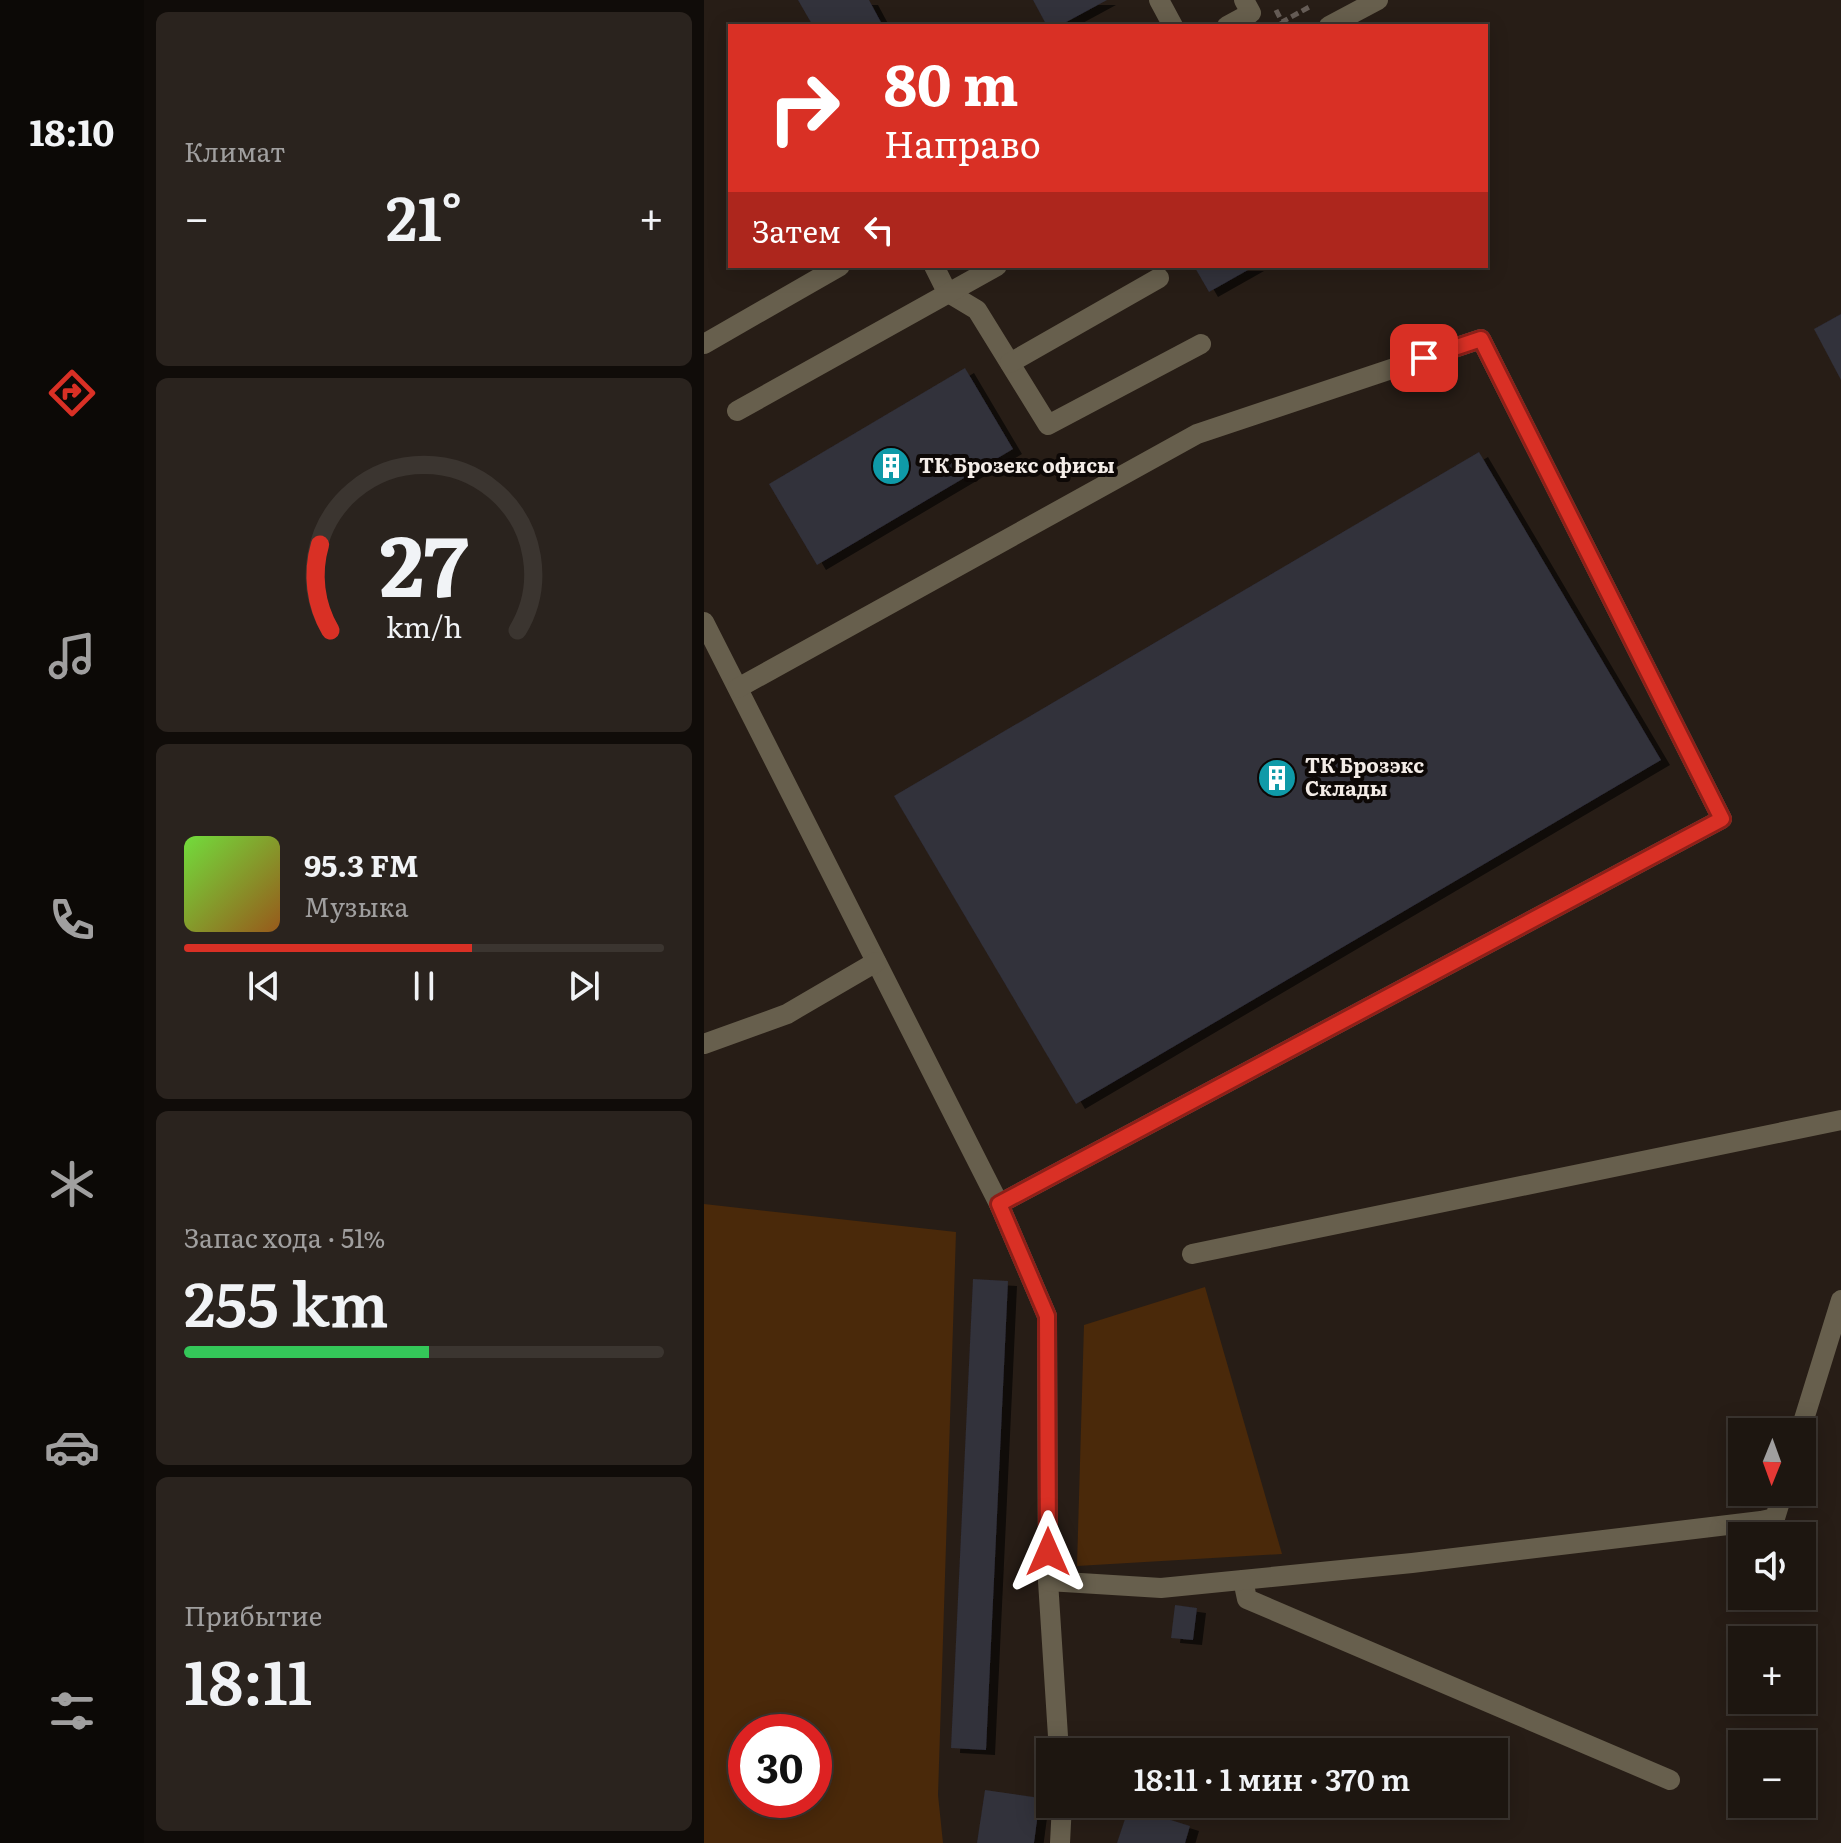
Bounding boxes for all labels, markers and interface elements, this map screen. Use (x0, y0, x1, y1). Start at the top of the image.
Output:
text: 80 m (884, 40, 1019, 123)
icon: right (752, 56, 856, 160)
text: 18:10 (29, 104, 115, 157)
text: Направо (884, 116, 1041, 169)
text: Климат (184, 131, 285, 170)
text: 21° (386, 170, 462, 259)
text: − (184, 182, 210, 248)
text: + (638, 182, 664, 248)
text: Затем (752, 208, 841, 252)
icon: left (857, 208, 901, 252)
pin (1390, 324, 1458, 392)
icon: arrive (1402, 336, 1446, 380)
icon: directions (44, 365, 100, 421)
building icon: ТК Брозекс офисы (870, 445, 912, 487)
place label: ТК Брозекс офисы (919, 449, 1115, 479)
text: 27 (380, 499, 468, 623)
text: km/h (386, 604, 462, 647)
icon: music (44, 628, 100, 684)
place label: ТК Брозэкс Склады (1305, 749, 1424, 802)
building icon: ТК Брозэкс Склады (1256, 757, 1298, 799)
text: 95.3 FM (304, 842, 419, 886)
text: Музыка (304, 886, 408, 925)
icon: phone (44, 892, 100, 948)
icon: previous (242, 964, 286, 1008)
icon: pause (402, 964, 446, 1008)
icon: next (562, 964, 606, 1008)
icon: climate (44, 1156, 100, 1212)
text: Запас хода · 51% (184, 1217, 385, 1256)
text: 255 km (184, 1256, 389, 1345)
north arrow (1728, 1418, 1816, 1506)
map controls (1728, 1418, 1816, 1818)
icon: car (44, 1419, 100, 1475)
position arrow (1006, 1510, 1090, 1594)
button: sound (1728, 1522, 1816, 1610)
text: Прибытие (184, 1595, 322, 1634)
button: + (1728, 1626, 1816, 1714)
text: 18:11 (184, 1634, 312, 1723)
icon: filters (44, 1683, 100, 1739)
speed limit sign: 30 (728, 1714, 832, 1818)
button: − (1728, 1730, 1816, 1818)
text: 18:11 · 1 мин · 370 m (1134, 1756, 1410, 1800)

